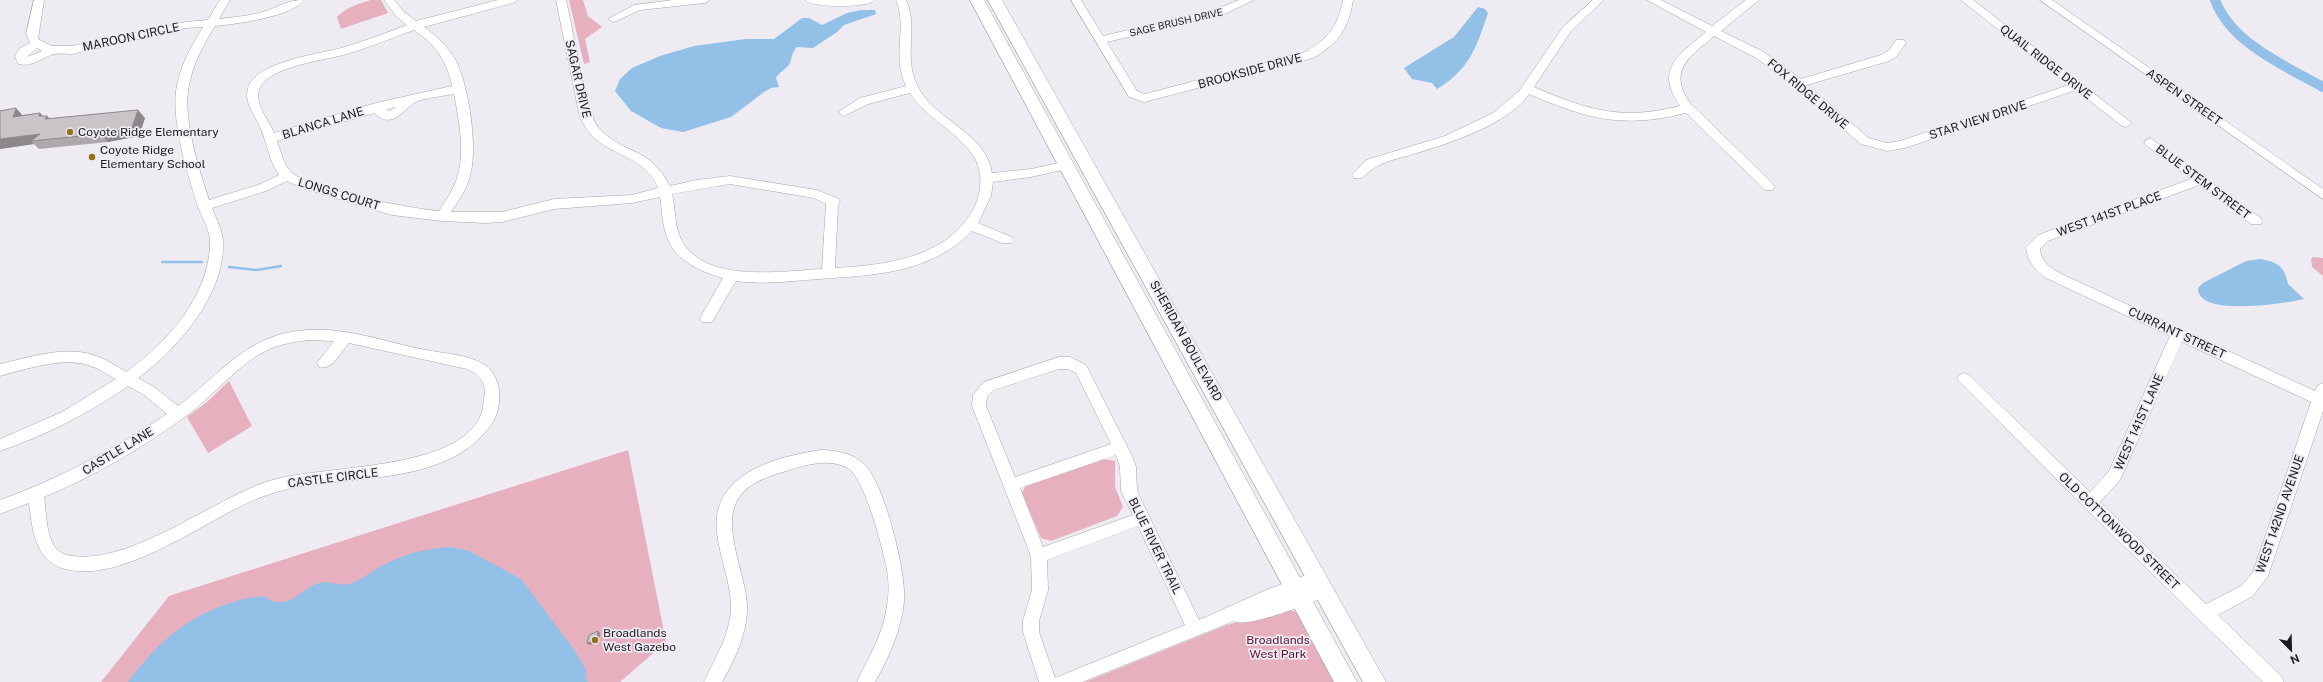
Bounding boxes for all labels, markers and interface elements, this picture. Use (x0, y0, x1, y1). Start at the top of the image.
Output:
street label: SAGE BRUSH DRIVE (1128, 5, 1224, 39)
street label: MAROON CIRCLE (81, 20, 181, 54)
street label: QUAIL RIDGE DRIVE (1997, 22, 2095, 102)
street label: SAGAR DRIVE (562, 39, 594, 119)
street label: BROOKSIDE DRIVE (1197, 50, 1303, 92)
street label: FOX RIDGE DRIVE (1765, 56, 1851, 132)
street label: ASPEN STREET (2144, 66, 2224, 128)
street label: STAR VIEW DRIVE (1927, 98, 2029, 142)
street label: BLANCA LANE (281, 104, 365, 142)
place label: Coyote Ridge Elementary (78, 125, 219, 139)
marker: Coyote Ridge Elementary (65, 127, 75, 137)
street label: BLUE STEM STREET (2153, 142, 2253, 222)
place label: Coyote Ridge Elementary School (100, 143, 206, 171)
marker: Coyote Ridge Elementary School (87, 152, 97, 162)
street label: LONGS COURT (296, 175, 382, 213)
street label: WEST 141ST PLACE (2055, 189, 2163, 239)
street label: SHERIDAN BOULEVARD (1147, 278, 1225, 404)
street label: CURRANT STREET (2126, 304, 2228, 362)
street label: WEST 141ST LANE (2111, 372, 2167, 472)
street label: CASTLE LANE (80, 424, 156, 478)
street label: WEST 142ND AVENUE (2253, 453, 2307, 575)
street label: CASTLE CIRCLE (287, 466, 379, 490)
street label: OLD COTTONWOOD STREET (2056, 470, 2182, 592)
street label: BLUE RIVER TRAIL (1126, 495, 1185, 597)
place label: Broadlands West Gazebo (603, 626, 676, 654)
north arrow (2271, 630, 2311, 670)
park label: Broadlands West Park (1246, 633, 1310, 661)
marker: Broadlands West Gazebo (590, 635, 600, 645)
text: N (2289, 652, 2301, 666)

